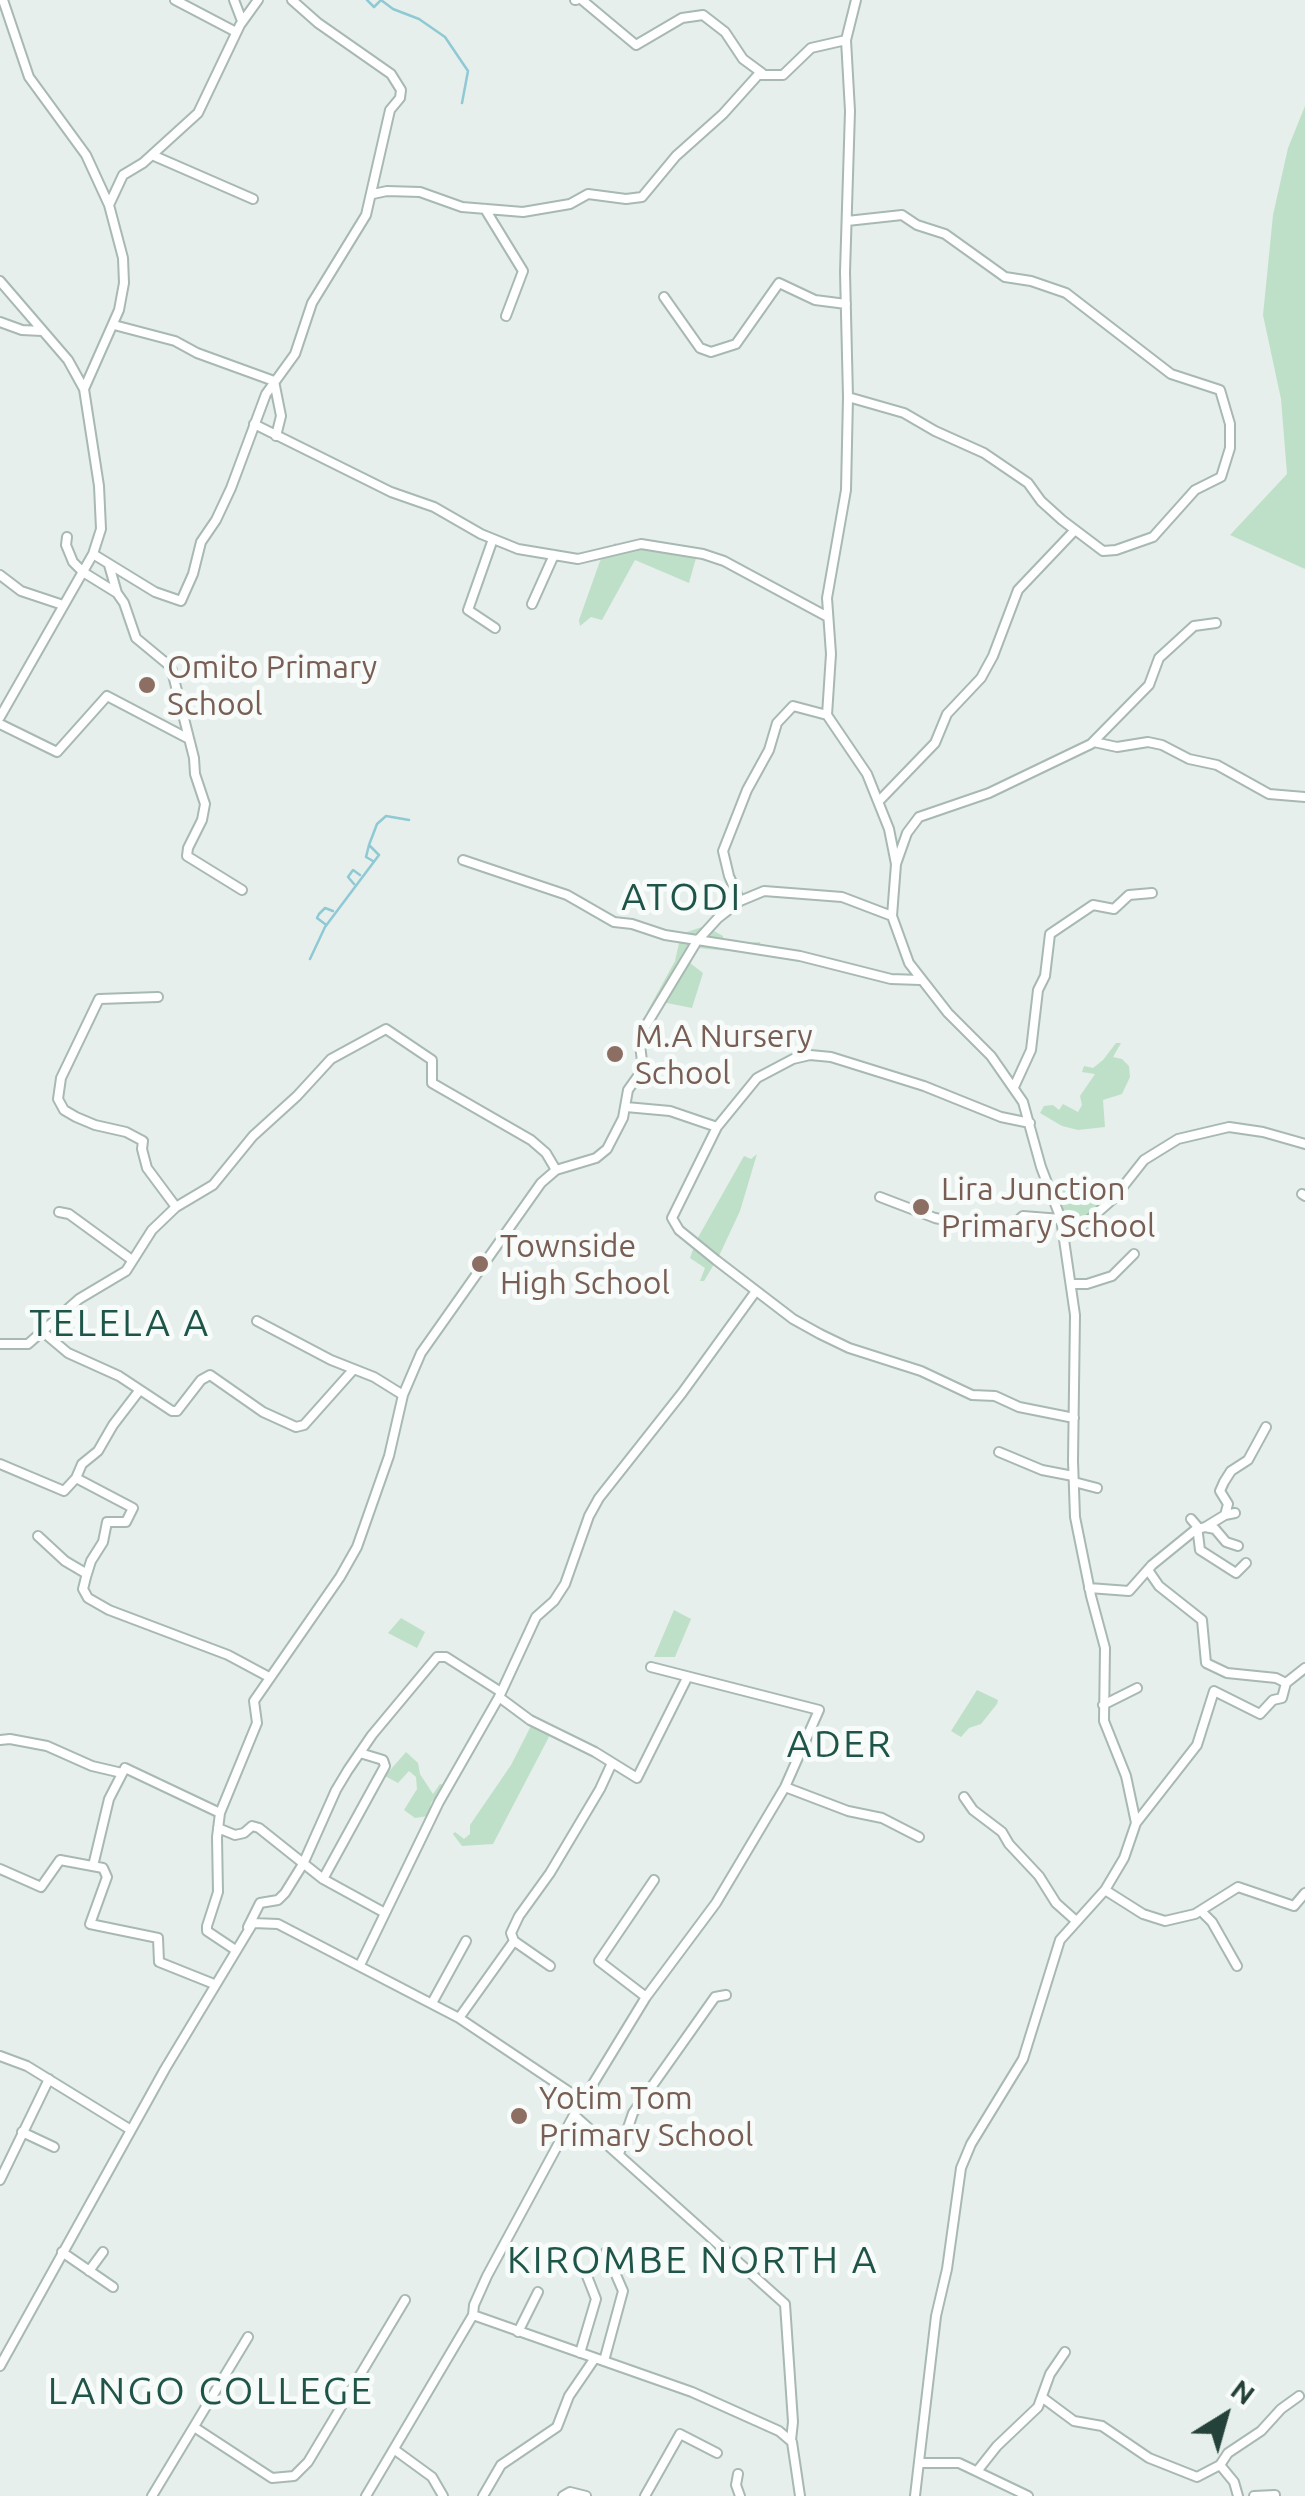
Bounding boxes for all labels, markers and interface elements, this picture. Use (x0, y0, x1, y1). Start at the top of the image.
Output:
place label: Omito Primary School (167, 648, 377, 723)
marker: Omito Primary School (136, 674, 158, 696)
district label: ATODI (621, 874, 743, 920)
place label: M.A Nursery School (635, 1017, 813, 1092)
marker: M.A Nursery School (604, 1043, 626, 1065)
place label: Lira Junction Primary School (941, 1170, 1155, 1245)
marker: Lira Junction Primary School (910, 1196, 932, 1218)
place label: Townside High School (500, 1227, 670, 1302)
marker: Townside High School (469, 1253, 491, 1275)
district label: TELELA A (29, 1300, 211, 1346)
district label: ADER (787, 1721, 893, 1767)
place label: Yotim Tom Primary School (539, 2079, 753, 2154)
marker: Yotim Tom Primary School (508, 2105, 530, 2127)
district label: KIROMBE NORTH A (507, 2237, 879, 2283)
north arrow (1175, 2366, 1275, 2466)
district label: LANGO COLLEGE (48, 2368, 374, 2414)
text: N (1226, 2373, 1261, 2410)

